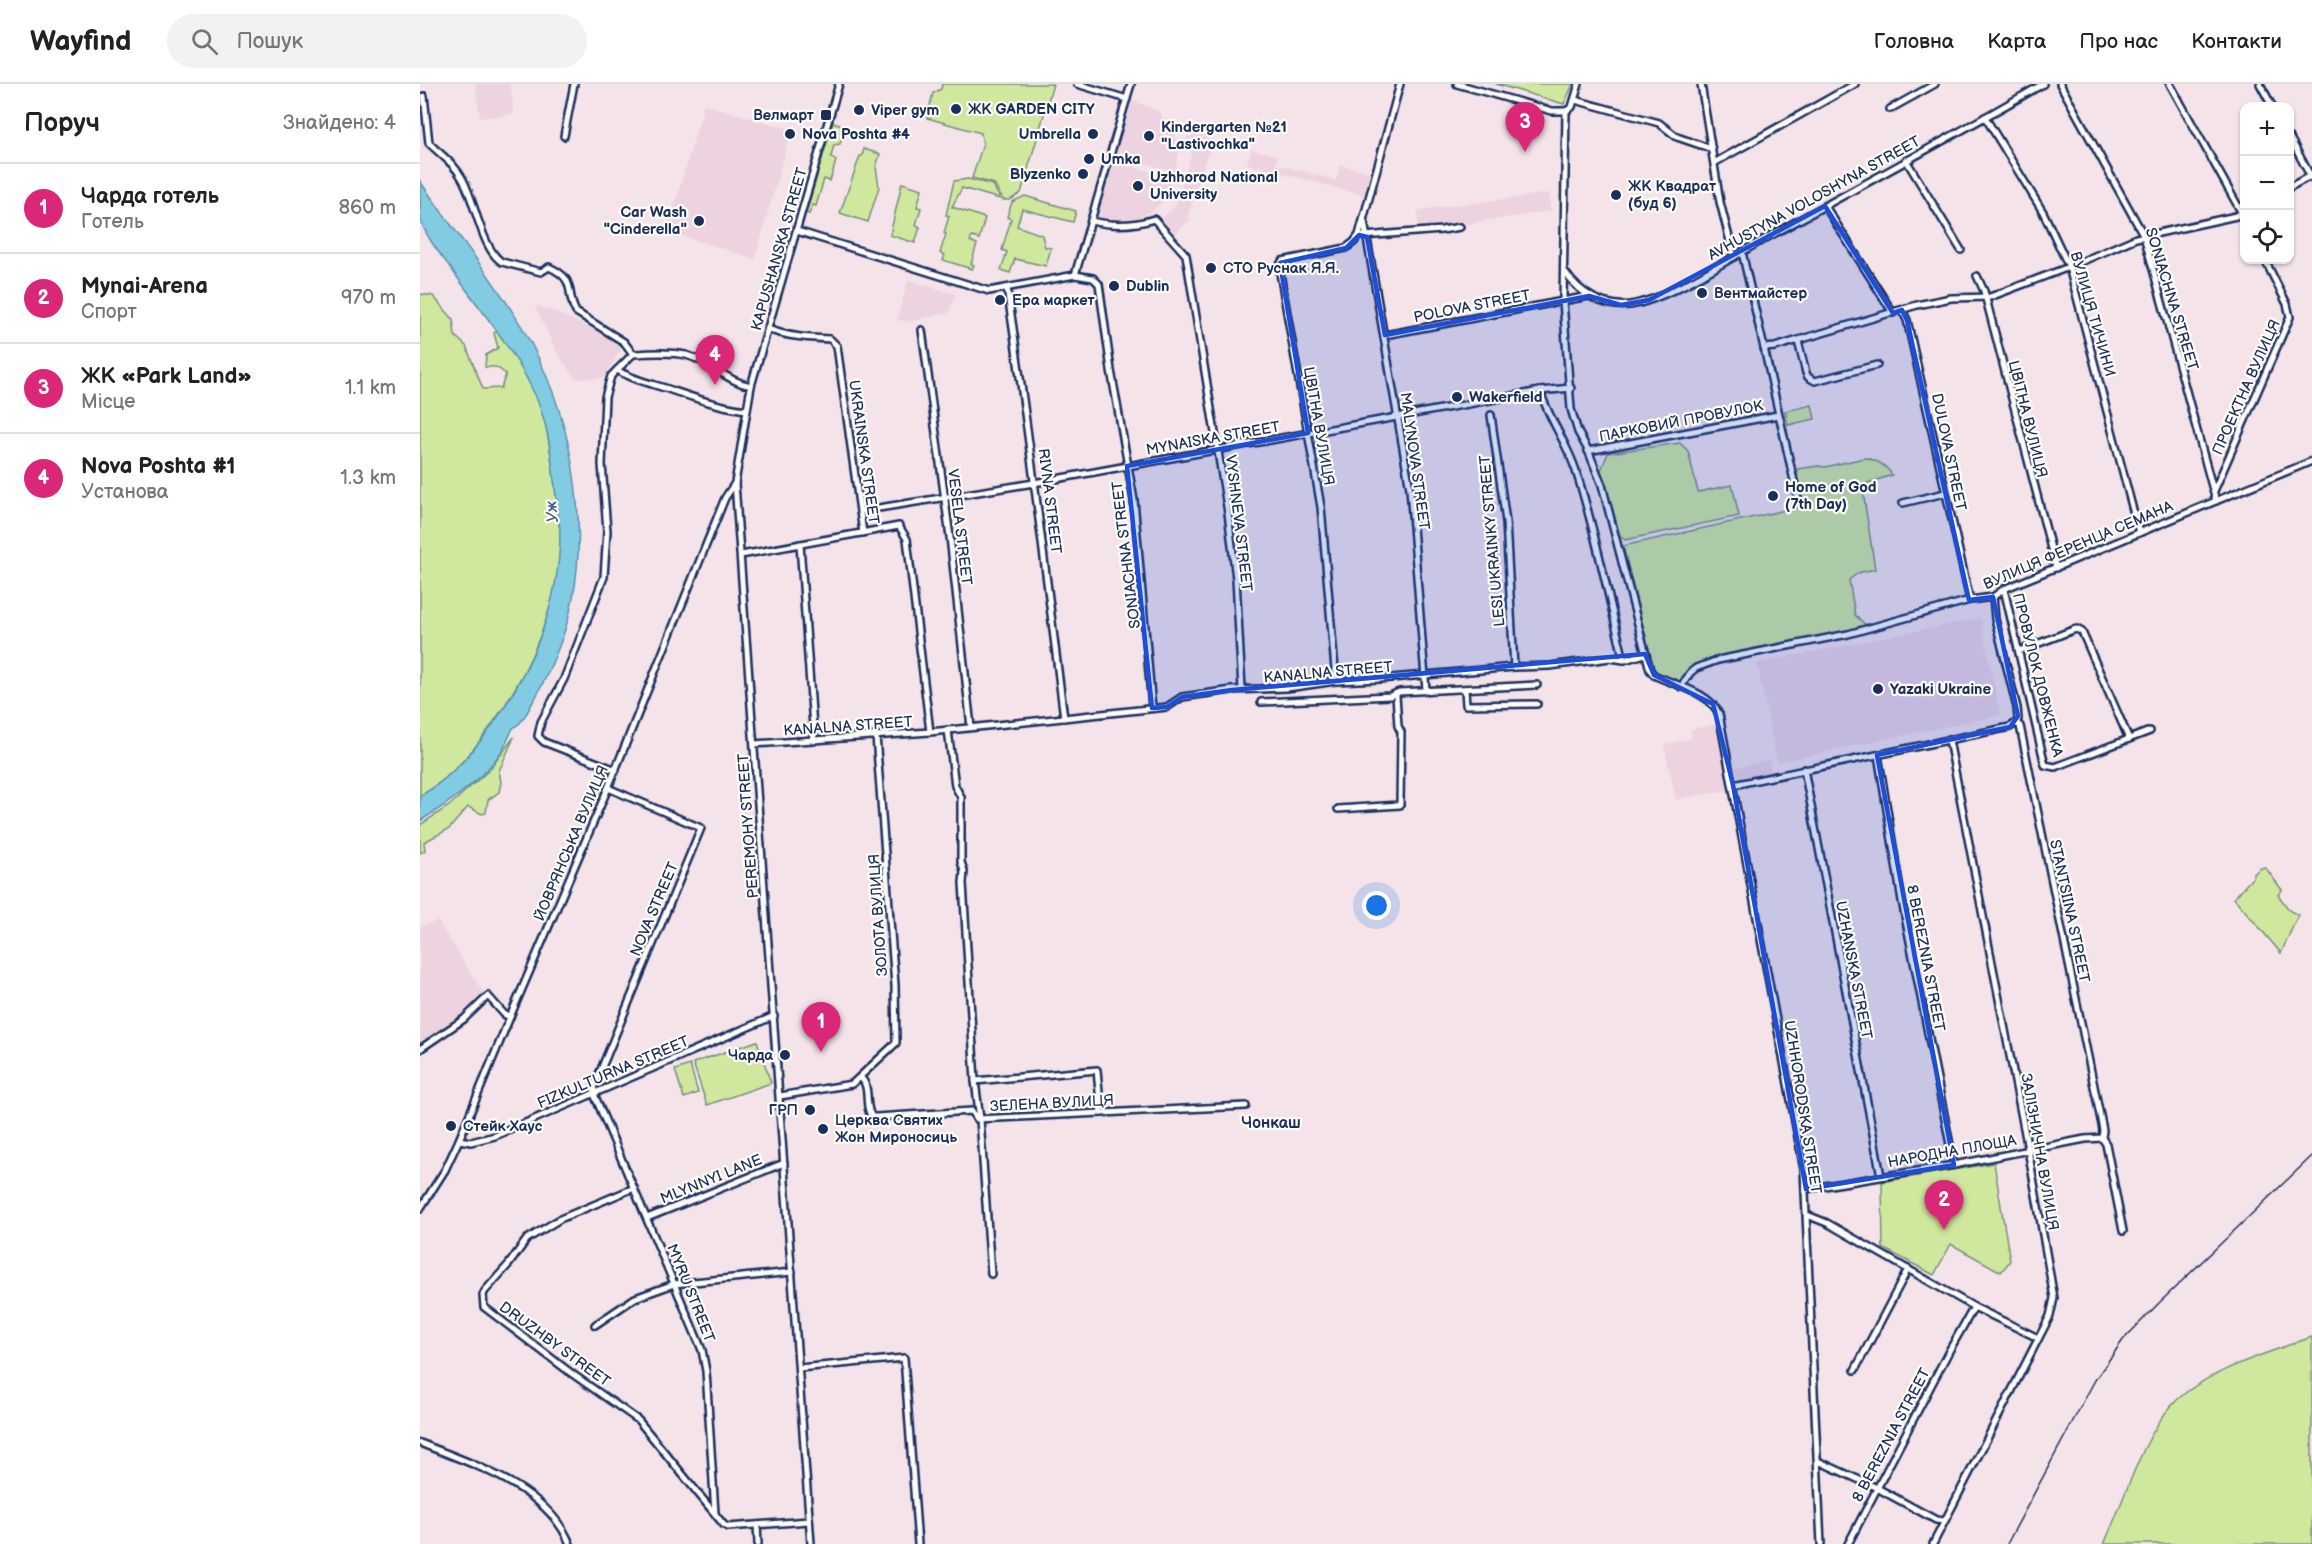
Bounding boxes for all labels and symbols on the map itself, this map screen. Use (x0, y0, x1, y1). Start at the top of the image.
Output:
place label: ЖК GARDEN CITY (968, 100, 1095, 119)
place label: Viper gym (871, 101, 939, 120)
marker: ЖК GARDEN CITY (949, 102, 963, 116)
marker: Viper gym (852, 103, 866, 117)
pin: 3 (1506, 103, 1544, 152)
place label: Велмарт (753, 106, 815, 125)
marker: Велмарт (819, 108, 833, 122)
place label: Kindergarten №21 "Lastivochka" (1161, 118, 1287, 154)
place label: Nova Poshta #4 (802, 125, 910, 144)
place label: Umbrella (1019, 125, 1081, 144)
marker: Nova Poshta #4 (783, 127, 797, 141)
marker: Umbrella (1086, 127, 1100, 141)
marker: Kindergarten №21 "Lastivochka" (1142, 129, 1156, 143)
street label: AVHUSTYNA VOLOSHYNA STREET (1705, 132, 1924, 265)
place label: Umka (1101, 150, 1141, 169)
marker: Umka (1082, 152, 1096, 166)
street label: KAPUSHANSKA STREET (747, 165, 812, 333)
place label: Blyzenko (1010, 165, 1071, 184)
marker: Blyzenko (1076, 167, 1090, 181)
place label: Uzhhorod National University (1150, 168, 1278, 204)
place label: ЖК Квадрат (буд 6) (1628, 177, 1717, 213)
marker: Uzhhorod National University (1131, 179, 1145, 193)
marker: ЖК Квадрат (буд 6) (1609, 188, 1623, 202)
place label: Car Wash "Cinderella" (603, 203, 687, 239)
marker: Car Wash "Cinderella" (692, 214, 706, 228)
street label: SONIACHNA STREET (2141, 225, 2202, 373)
street label: ВУЛИЦЯ ТИЧИНИ (2066, 249, 2119, 379)
place label: СТО Руснак Я.Я. (1223, 259, 1339, 278)
marker: СТО Руснак Я.Я. (1204, 261, 1218, 275)
place label: Dublin (1126, 277, 1170, 296)
marker: Dublin (1107, 279, 1121, 293)
place label: Вентмайстер (1714, 284, 1807, 303)
street label: POLOVA STREET (1412, 286, 1532, 327)
marker: Вентмайстер (1695, 286, 1709, 300)
place label: Ера маркет (1012, 291, 1095, 310)
marker: Ера маркет (993, 293, 1007, 307)
street label: ПРОЕКТНА ВУЛИЦЯ (2208, 317, 2285, 458)
pin: 4 (696, 336, 734, 385)
street label: ЦВІТНА ВУЛИЦЯ (2004, 358, 2051, 480)
street label: ЦВІТНА ВУЛИЦЯ (1299, 365, 1338, 487)
street label: UKRAINSKA STREET (844, 379, 883, 525)
place label: Wakerfield (1469, 388, 1543, 407)
marker: Wakerfield (1450, 390, 1464, 404)
street label: MALYNOVA STREET (1395, 391, 1434, 531)
street label: DULOVA STREET (1927, 392, 1970, 513)
street label: ПАРКОВИЙ ПРОВУЛОК (1598, 396, 1765, 447)
street label: MYNAISKA STREET (1145, 417, 1282, 460)
street label: RIVNA STREET (1034, 447, 1065, 555)
street label: VYSHNEVA STREET (1221, 454, 1256, 592)
street label: LESI UKRAINKY STREET (1476, 454, 1509, 628)
street label: VESELA STREET (943, 468, 976, 586)
place label: Home of God (7th Day) (1785, 478, 1877, 514)
street label: SONIACHNA STREET (1108, 480, 1145, 630)
marker: Home of God (7th Day) (1766, 489, 1780, 503)
street label: ВУЛИЦЯ ФЕРЕНЦА СЕМАНА (1981, 496, 2177, 594)
water label: Уж (542, 499, 563, 523)
street label: ПРОВУЛОК ДОВЖЕНКА (2008, 591, 2067, 760)
street label: KANALNA STREET (1263, 657, 1393, 688)
place label: Yazaki Ukraine (1890, 680, 1991, 699)
marker: Yazaki Ukraine (1871, 682, 1885, 696)
street label: KANALNA STREET (783, 713, 913, 740)
street label: PEREMOHY STREET (734, 753, 763, 899)
street label: ЙОВРЯНСЬКА ВУЛИЦЯ (530, 762, 613, 924)
street label: STANTSIINA STREET (2045, 838, 2094, 984)
street label: ЗОЛОТА ВУЛИЦЯ (865, 853, 892, 977)
street label: NOVA STREET (626, 859, 683, 959)
street label: 8 BEREZNIA STREET (1902, 883, 1949, 1033)
your location (1362, 891, 1391, 920)
street label: UZHANSKA STREET (1831, 899, 1876, 1041)
pin: 1 (802, 1002, 840, 1052)
street label: UZHHORODSKA STREET (1779, 1019, 1826, 1195)
street label: FIZKULTURNA STREET (534, 1032, 692, 1113)
place label: Чарда (728, 1046, 773, 1065)
marker: Чарда (778, 1048, 792, 1062)
street label: ЗАЛІЗНИЧНА ВУЛИЦЯ (2016, 1072, 2063, 1232)
street label: ЗЕЛЕНА ВУЛИЦЯ (990, 1091, 1114, 1116)
place label: ГРП (769, 1101, 798, 1120)
marker: ГРП (803, 1103, 817, 1117)
place label: Церква Святих Жон Мироносиць (835, 1111, 957, 1147)
district label: Чонкаш (1241, 1114, 1301, 1133)
place label: Стейк Хаус (463, 1117, 543, 1136)
marker: Стейк Хаус (444, 1119, 458, 1133)
marker: Церква Святих Жон Мироносиць (816, 1122, 830, 1136)
street label: НАРОДНА ПЛОЩА (1886, 1131, 2019, 1172)
street label: MLYNNYI LANE (658, 1150, 765, 1208)
pin: 2 (1924, 1180, 1964, 1230)
street label: MYRU STREET (662, 1241, 719, 1345)
street label: DRUZHBY STREET (495, 1298, 614, 1391)
street label: 8 BEREZNIA STREET (1848, 1365, 1935, 1505)

